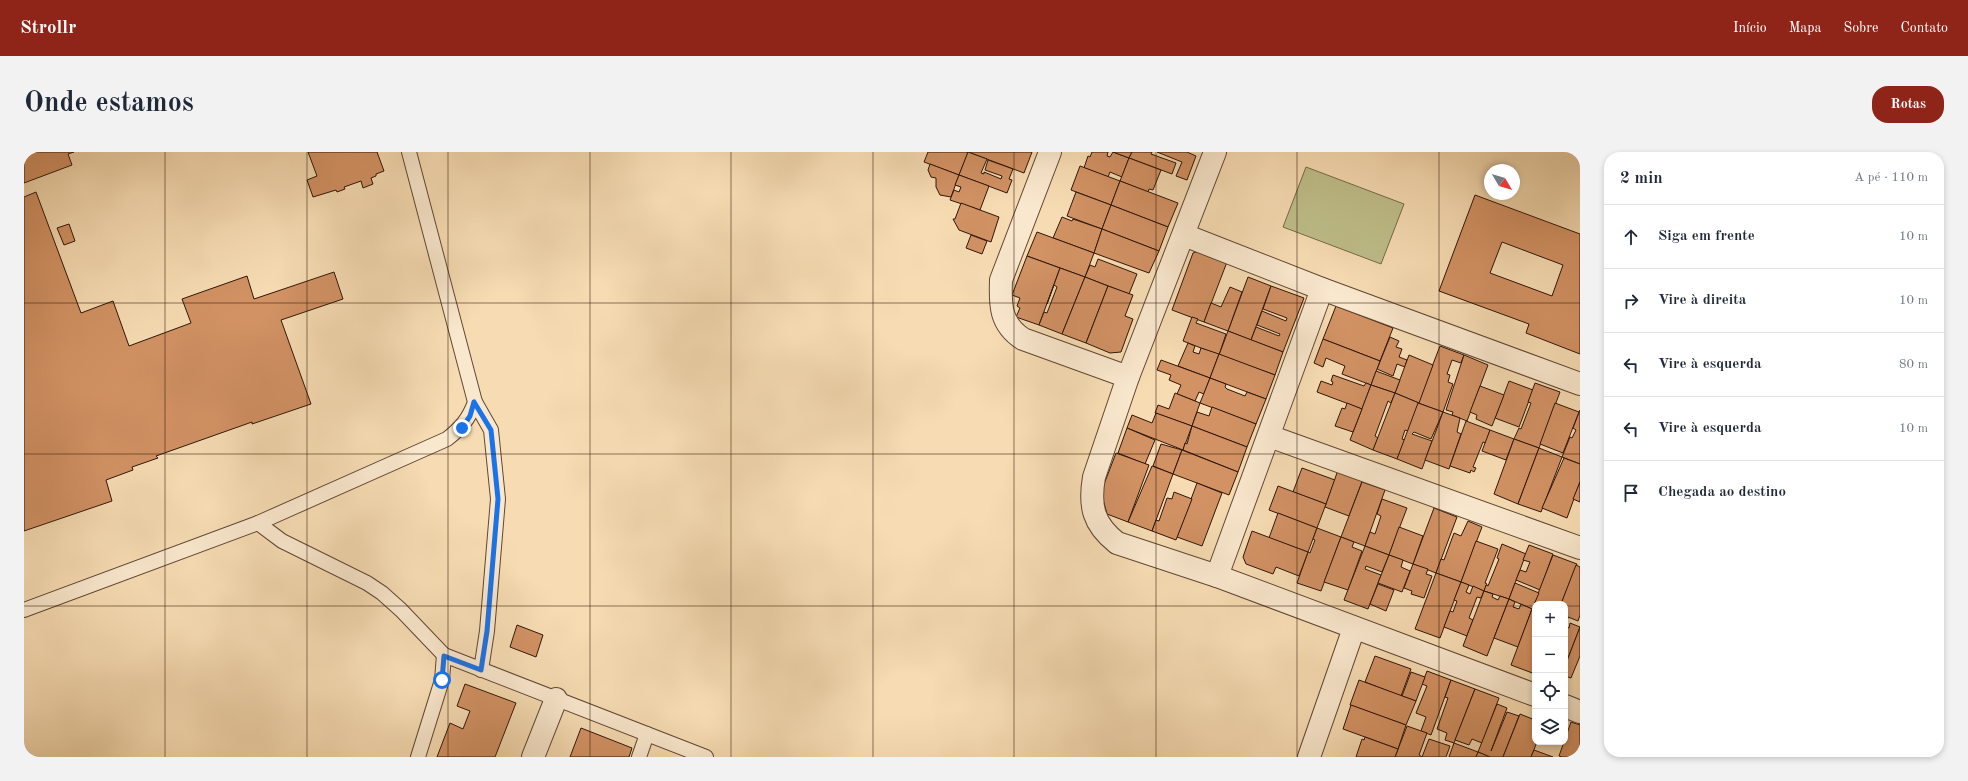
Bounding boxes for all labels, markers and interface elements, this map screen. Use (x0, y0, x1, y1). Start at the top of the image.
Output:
text: Strollr (20, 19, 76, 38)
text: Início (1733, 21, 1767, 35)
text: Mapa (1789, 21, 1821, 35)
text: Sobre (1843, 21, 1878, 35)
text: Contato (1900, 21, 1948, 35)
button: Rotas (1872, 86, 1944, 123)
text: Onde estamos (24, 90, 194, 118)
north arrow (1484, 164, 1520, 200)
text: 2 min (1620, 170, 1663, 187)
text: A pé · 110 m (1854, 171, 1928, 184)
icon: ahead (1620, 226, 1642, 248)
text: Siga em frente (1658, 229, 1755, 244)
text: 10 m (1899, 230, 1928, 243)
icon: right (1620, 290, 1642, 312)
text: Vire à direita (1658, 293, 1746, 308)
text: 10 m (1899, 294, 1928, 307)
icon: left (1620, 354, 1642, 376)
text: Vire à esquerda (1658, 357, 1762, 372)
text: 80 m (1899, 358, 1928, 371)
icon: left (1620, 418, 1642, 440)
route end (453, 419, 471, 437)
text: Vire à esquerda (1658, 421, 1762, 436)
text: 10 m (1899, 422, 1928, 435)
icon: arrive (1620, 482, 1642, 504)
text: Chegada ao destino (1658, 485, 1786, 500)
map controls (1532, 601, 1568, 745)
button: + (1532, 601, 1568, 637)
button: − (1532, 637, 1568, 673)
route start (433, 671, 451, 689)
button: locate (1532, 673, 1568, 709)
button: layers (1532, 709, 1568, 745)

